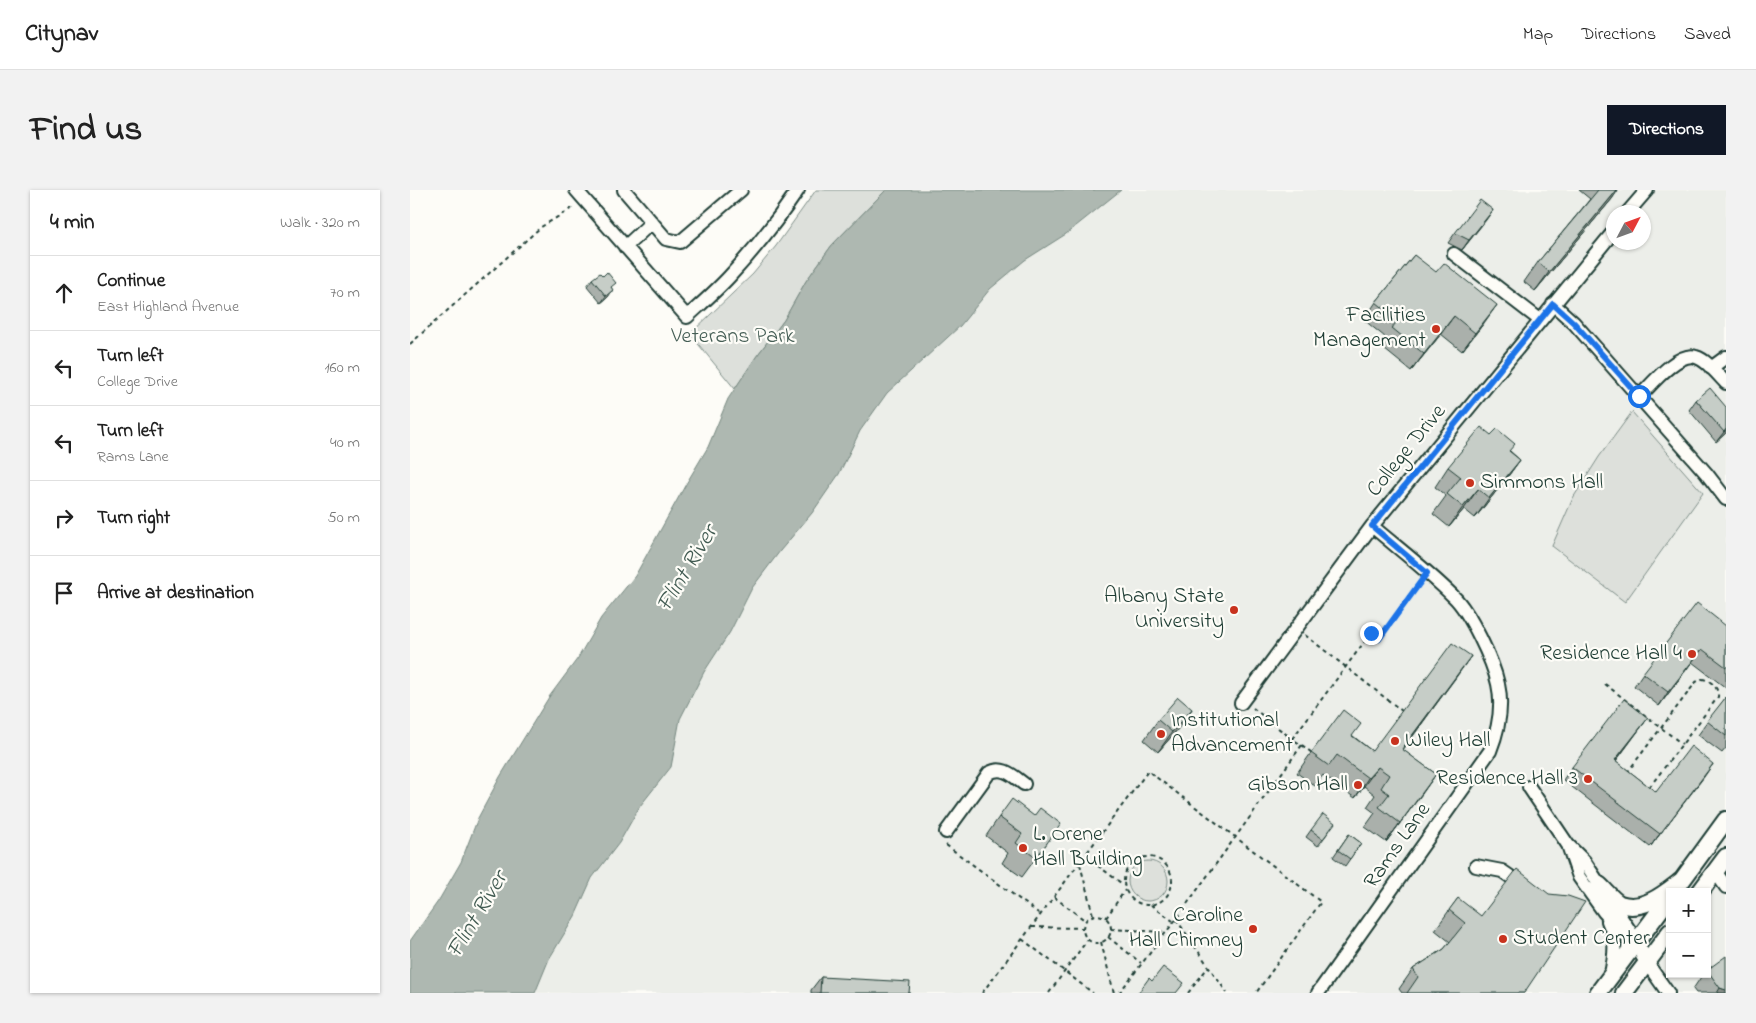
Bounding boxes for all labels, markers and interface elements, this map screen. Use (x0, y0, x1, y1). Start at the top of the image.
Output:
text: Citynav (25, 17, 98, 52)
text: Map (1523, 22, 1553, 48)
text: Directions (1581, 22, 1656, 48)
text: Saved (1684, 22, 1731, 48)
text: Find us (30, 105, 142, 156)
button: Directions (1607, 105, 1726, 155)
north arrow (1606, 205, 1651, 250)
text: 4 min (50, 208, 94, 238)
text: Walk · 320 m (280, 211, 360, 235)
text: Continue (97, 268, 165, 295)
icon: ahead (50, 279, 78, 307)
text: 70 m (330, 281, 360, 305)
text: East Highland Avenue (97, 295, 239, 319)
place label: Facilities Management (1313, 300, 1427, 358)
park label: Veterans Park (670, 321, 795, 353)
marker: Facilities Management (1430, 323, 1442, 335)
text: Turn left (97, 343, 164, 370)
icon: left (50, 354, 78, 382)
text: 160 m (325, 356, 360, 380)
text: College Drive (97, 370, 178, 394)
route start (1628, 385, 1651, 408)
street label: College Drive (1360, 398, 1455, 505)
text: Turn left (97, 418, 164, 445)
icon: left (50, 429, 78, 457)
text: 40 m (330, 431, 360, 455)
text: Rams Lane (97, 445, 169, 469)
place label: Simmons Hall (1480, 467, 1603, 499)
marker: Simmons Hall (1464, 477, 1476, 489)
icon: right (50, 504, 78, 532)
text: Turn right (97, 505, 170, 532)
text: 50 m (328, 506, 360, 530)
water label: Flint River (648, 517, 729, 619)
icon: arrive (50, 579, 78, 607)
text: Arrive at destination (97, 580, 254, 607)
place label: Albany State University (1104, 581, 1224, 639)
marker: Albany State University (1228, 604, 1240, 616)
route end (1360, 622, 1383, 645)
place label: Residence Hall 4 (1540, 638, 1682, 670)
marker: Residence Hall 4 (1686, 648, 1698, 660)
place label: Institutional Advancement (1171, 705, 1294, 762)
place label: Wiley Hall (1405, 725, 1490, 758)
marker: Institutional Advancement (1155, 728, 1167, 740)
marker: Wiley Hall (1389, 735, 1401, 747)
place label: Residence Hall 3 (1436, 763, 1578, 795)
place label: Gibson Hall (1248, 769, 1348, 801)
marker: Residence Hall 3 (1582, 773, 1594, 785)
marker: Gibson Hall (1352, 779, 1364, 791)
street label: Rams Lane (1357, 796, 1439, 896)
place label: L. Orene Hall Building (1033, 819, 1143, 877)
marker: L. Orene Hall Building (1017, 842, 1029, 854)
water label: Flint River (438, 863, 519, 965)
map controls (1666, 888, 1711, 978)
button: + (1666, 888, 1711, 933)
place label: Caroline Hall Chimney (1129, 900, 1243, 958)
marker: Caroline Hall Chimney (1247, 923, 1259, 935)
place label: Student Center (1513, 923, 1650, 955)
marker: Student Center (1497, 933, 1509, 945)
button: − (1666, 933, 1711, 978)

